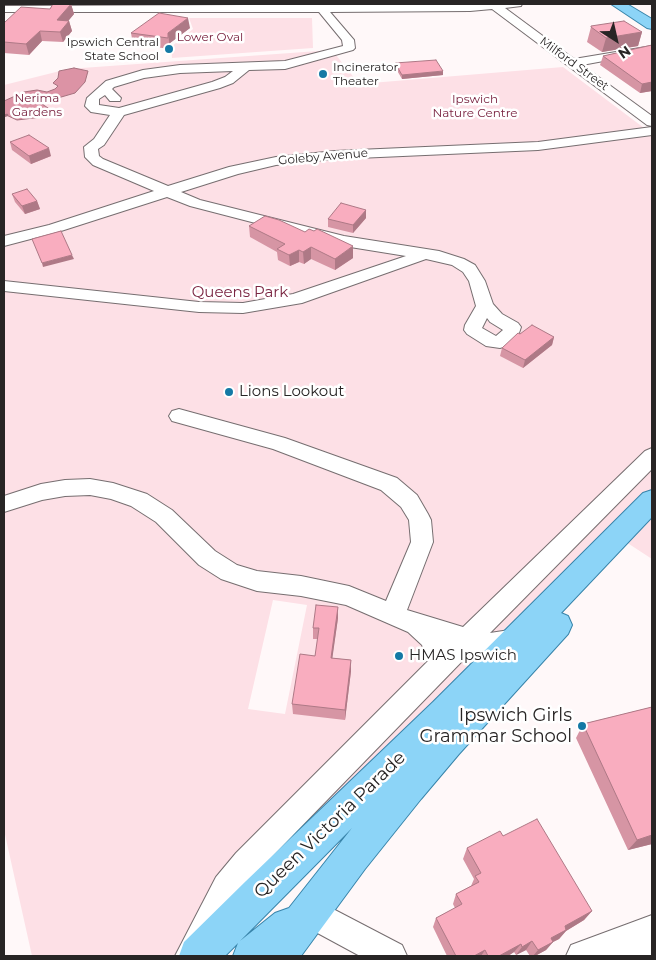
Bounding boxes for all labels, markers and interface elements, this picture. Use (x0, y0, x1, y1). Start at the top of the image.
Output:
north arrow (591, 15, 641, 65)
park label: Lower Oval (177, 30, 243, 44)
street label: Milford Street (537, 34, 611, 94)
place label: Ipswich Central State School (67, 35, 159, 63)
text: N (615, 42, 634, 63)
marker: Ipswich Central State School (163, 43, 175, 55)
place label: Incinerator Theater (333, 60, 398, 88)
marker: Incinerator Theater (317, 68, 329, 80)
park label: Nerima Gardens (12, 91, 62, 119)
park label: Ipswich Nature Centre (432, 92, 518, 120)
street label: Goleby Avenue (277, 146, 369, 168)
park label: Queens Park (192, 284, 288, 302)
place label: Lions Lookout (239, 383, 344, 401)
marker: Lions Lookout (223, 386, 235, 398)
place label: HMAS Ipswich (409, 647, 517, 665)
marker: HMAS Ipswich (393, 650, 405, 662)
place label: Ipswich Girls Grammar School (420, 705, 572, 748)
marker: Ipswich Girls Grammar School (576, 720, 588, 732)
street label: Queen Victoria Parade (250, 747, 410, 903)

